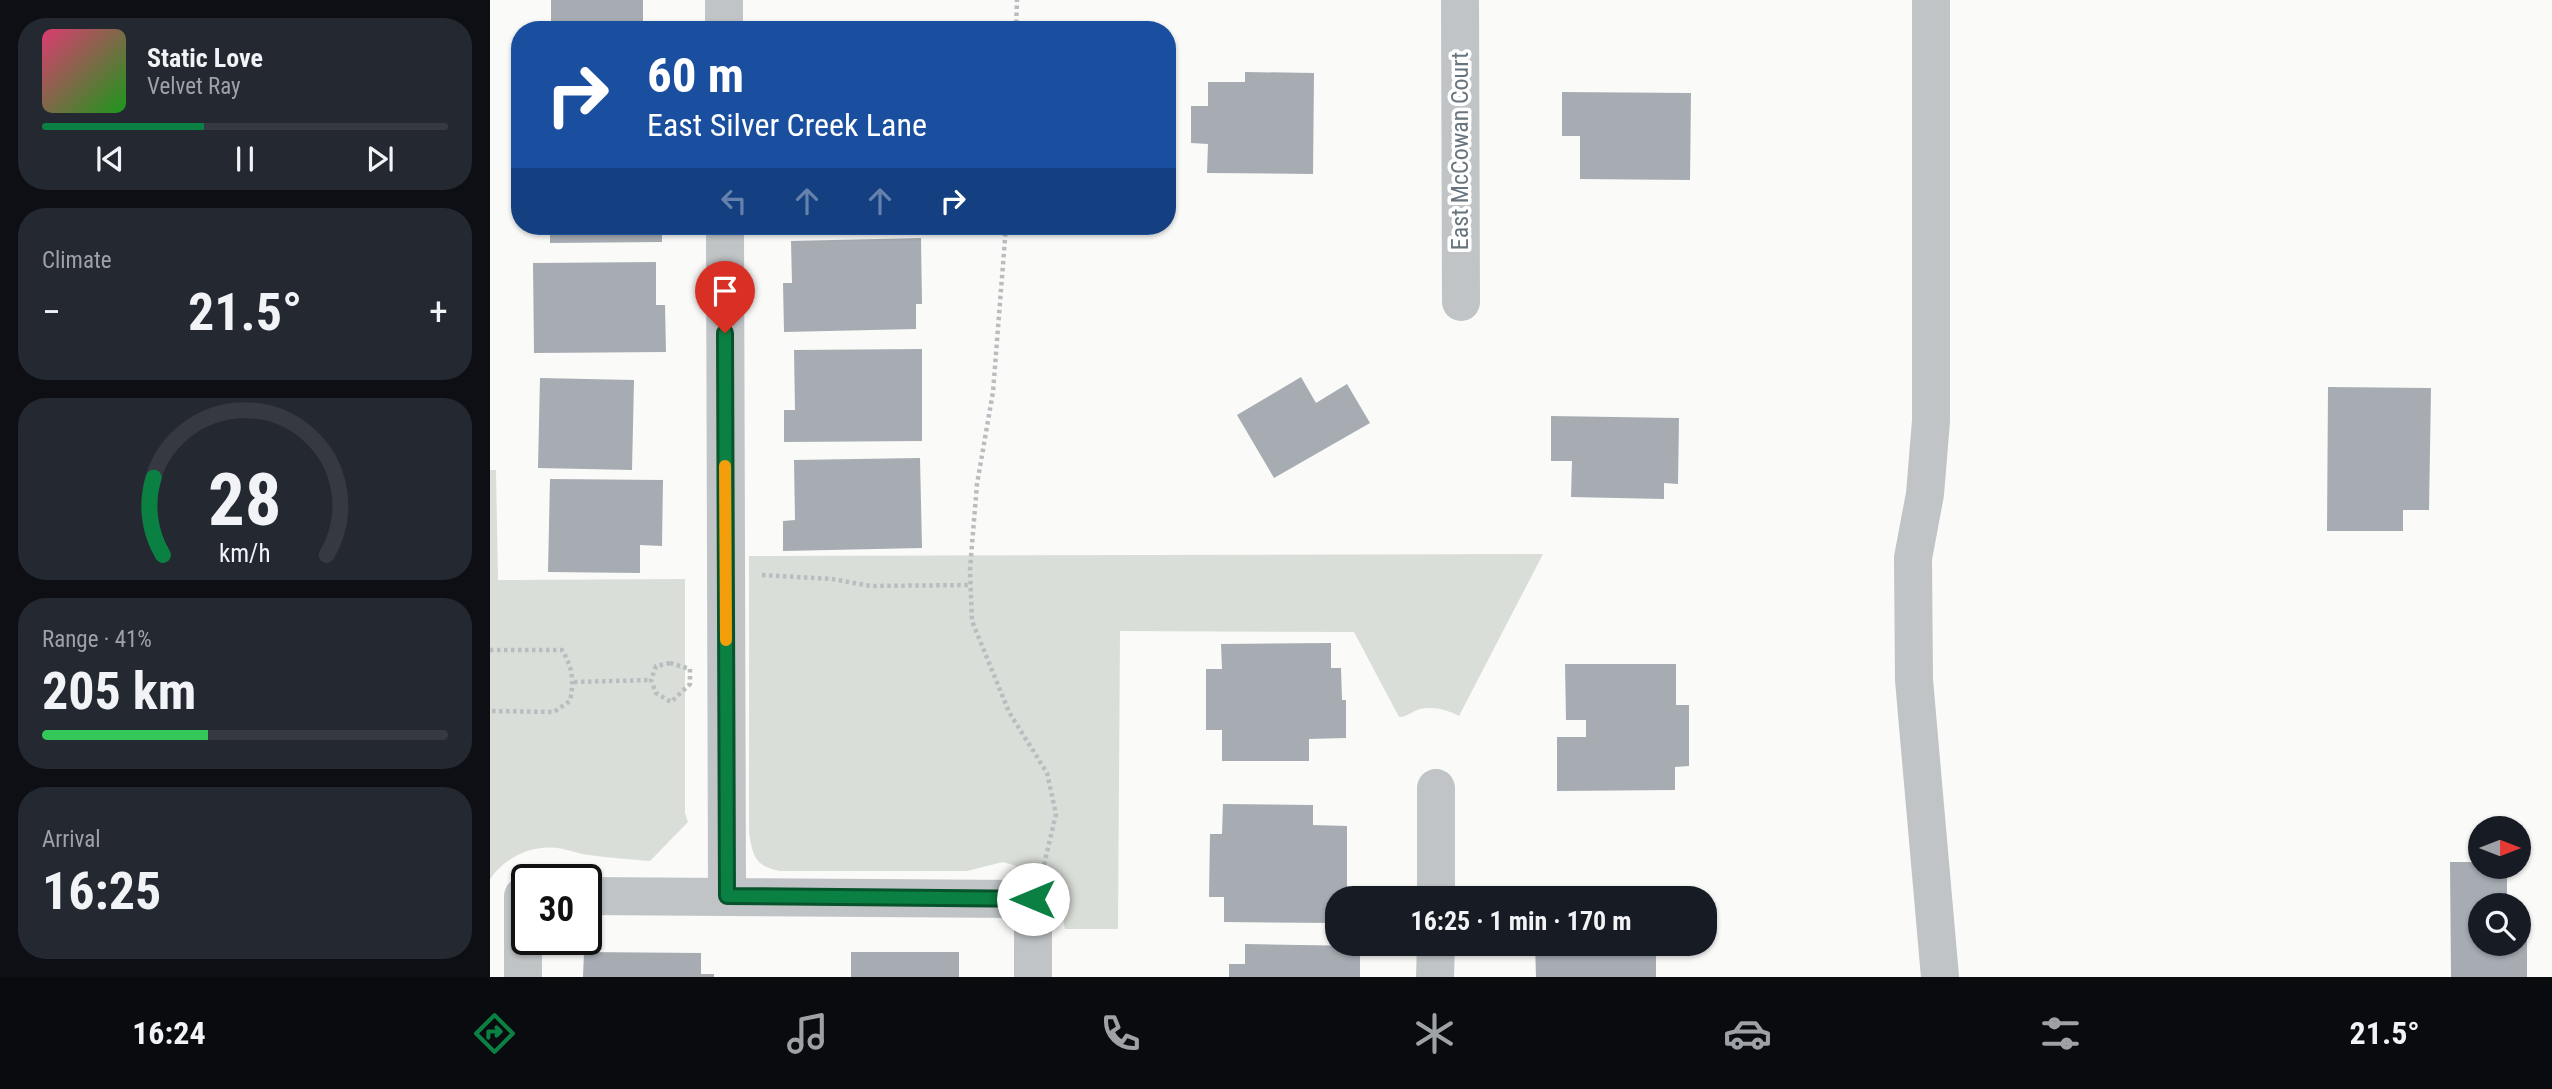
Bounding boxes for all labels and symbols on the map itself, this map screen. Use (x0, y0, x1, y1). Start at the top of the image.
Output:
street label: East McCowan Court (1446, 52, 1474, 250)
pin (695, 261, 755, 333)
north arrow (2468, 816, 2530, 878)
position arrow (996, 862, 1070, 936)
speed limit sign: 30 (511, 864, 602, 955)

